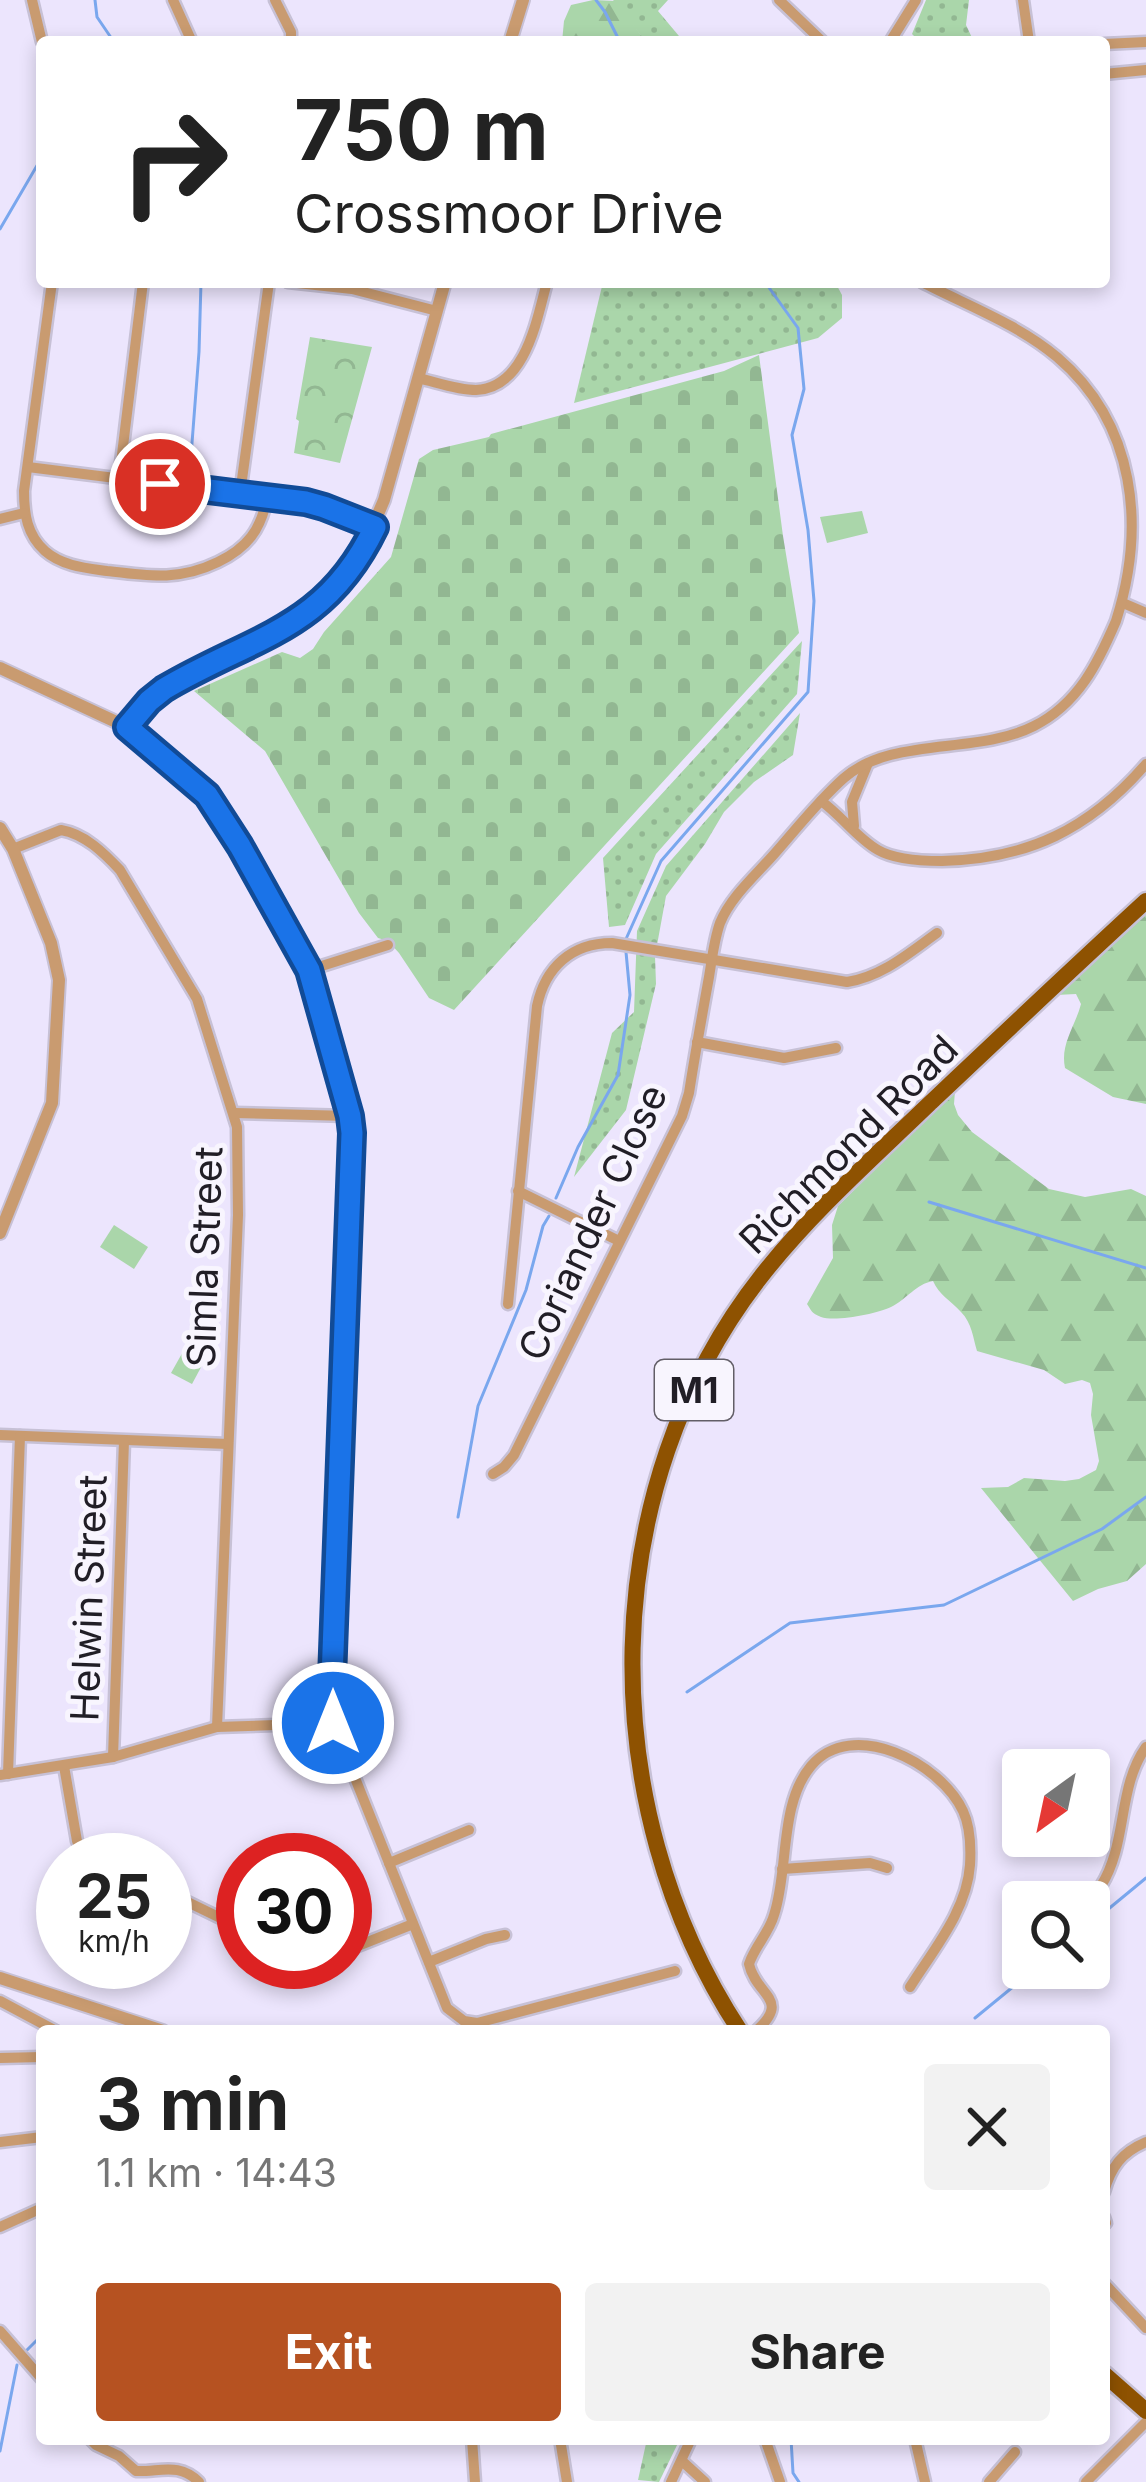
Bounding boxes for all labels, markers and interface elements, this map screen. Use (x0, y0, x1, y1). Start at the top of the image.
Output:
text: 750 m (294, 79, 549, 180)
icon: right (96, 84, 252, 240)
text: Crossmoor Drive (294, 181, 724, 246)
pin (109, 433, 211, 535)
icon: arrive (127, 451, 193, 517)
street label: Richmond Road (729, 1025, 967, 1263)
street label: Coriander Close (508, 1077, 676, 1367)
street label: Simla Street (177, 1146, 231, 1368)
road number: M1 (655, 1360, 733, 1420)
street label: Helwin Street (60, 1474, 116, 1722)
position arrow (270, 1660, 396, 1786)
north arrow (1002, 1749, 1110, 1857)
map controls (1002, 1749, 1110, 1989)
speed limit sign: 30 (216, 1833, 372, 1989)
text: 25 (76, 1860, 152, 1932)
button: search (1002, 1881, 1110, 1989)
text: km/h (78, 1923, 150, 1959)
text: 3 min (96, 2060, 290, 2147)
button: close (924, 2064, 1050, 2190)
text: 1.1 km · 14:43 (96, 2149, 337, 2196)
button: Exit (96, 2283, 561, 2421)
button: Share (585, 2283, 1050, 2421)

